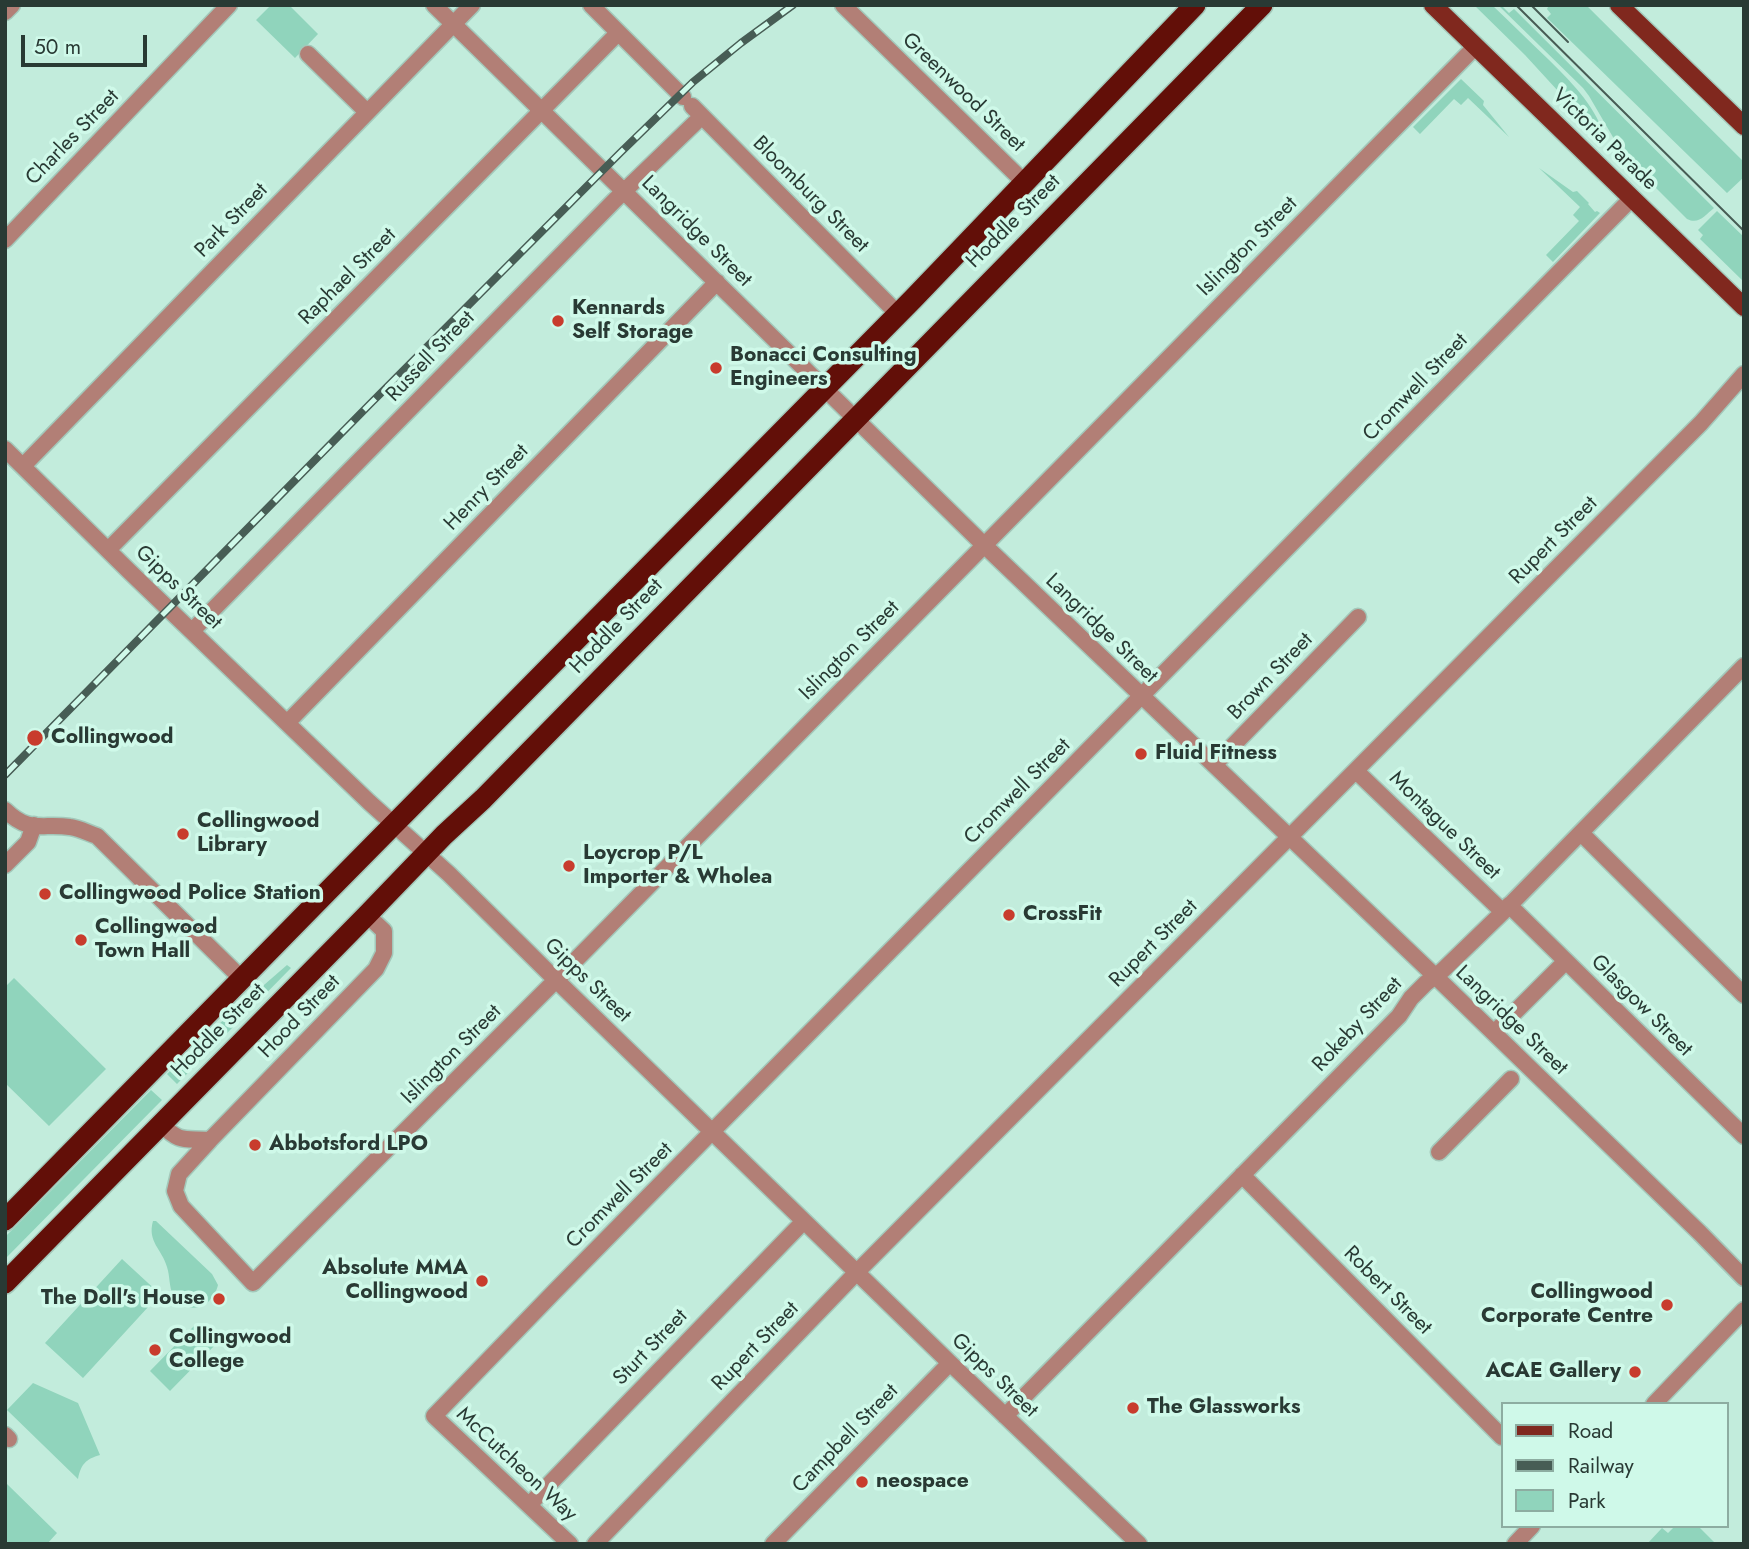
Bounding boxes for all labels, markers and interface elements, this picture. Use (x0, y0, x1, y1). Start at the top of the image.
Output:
scale bar (24, 21, 150, 65)
street label: Greenwood Street (896, 28, 1030, 158)
text: 50 m (34, 32, 81, 62)
street label: Victoria Parade (1546, 84, 1662, 196)
street label: Charles Street (21, 85, 125, 191)
street label: Bloomburg Street (747, 132, 873, 258)
street label: Hoddle Street (962, 170, 1066, 274)
street label: Langridge Street (635, 171, 757, 293)
street label: Park Street (190, 179, 274, 263)
street label: Islington Street (1193, 192, 1303, 302)
street label: Raphael Street (294, 223, 402, 331)
place label: Kennards Self Storage (572, 296, 693, 346)
street label: Russell Street (381, 306, 481, 408)
marker: Kennards Self Storage (550, 313, 566, 329)
street label: Cromwell Street (1358, 329, 1474, 447)
place label: Bonacci Consulting Engineers (730, 343, 916, 393)
marker: Bonacci Consulting Engineers (708, 360, 724, 376)
street label: Henry Street (440, 440, 534, 536)
street label: Rupert Street (1505, 492, 1603, 590)
street label: Gipps Street (129, 541, 227, 635)
street label: Langridge Street (1040, 569, 1162, 689)
street label: Hoddle Street (565, 574, 669, 680)
street label: Islington Street (795, 596, 905, 706)
street label: Brown Street (1223, 628, 1319, 726)
place label: Collingwood (51, 725, 174, 751)
marker: Collingwood (25, 728, 45, 748)
street label: Cromwell Street (960, 734, 1076, 850)
place label: Fluid Fitness (1155, 741, 1277, 767)
marker: Fluid Fitness (1133, 746, 1149, 762)
street label: Montague Street (1383, 767, 1505, 885)
place label: Collingwood Library (197, 809, 320, 859)
marker: Collingwood Library (175, 826, 191, 842)
place label: Loycrop P/L Importer & Wholea (583, 841, 772, 891)
marker: Loycrop P/L Importer & Wholea (561, 858, 577, 874)
place label: Collingwood Police Station (59, 881, 321, 907)
marker: Collingwood Police Station (37, 886, 53, 902)
street label: Rupert Street (1105, 895, 1203, 993)
place label: CrossFit (1023, 902, 1102, 928)
marker: CrossFit (1001, 907, 1017, 923)
place label: Collingwood Town Hall (95, 915, 218, 965)
marker: Collingwood Town Hall (73, 932, 89, 948)
street label: Gipps Street (538, 934, 636, 1028)
street label: Glasgow Street (1585, 950, 1697, 1062)
street label: Langridge Street (1450, 961, 1572, 1081)
street label: Hood Street (254, 970, 346, 1064)
street label: Rokeby Street (1308, 972, 1408, 1078)
street label: Hoddle Street (167, 979, 271, 1083)
street label: Islington Street (397, 1000, 507, 1110)
place label: Abbotsford LPO (269, 1132, 428, 1158)
marker: Abbotsford LPO (247, 1137, 263, 1153)
street label: Cromwell Street (562, 1138, 678, 1254)
street label: Robert Street (1338, 1242, 1436, 1340)
place label: Absolute MMA Collingwood (322, 1256, 468, 1306)
marker: Absolute MMA Collingwood (474, 1273, 490, 1289)
place label: Collingwood Corporate Centre (1481, 1280, 1653, 1330)
place label: The Doll's House (41, 1286, 205, 1312)
marker: The Doll's House (211, 1291, 227, 1307)
street label: Rupert Street (707, 1297, 805, 1397)
marker: Collingwood Corporate Centre (1659, 1297, 1675, 1313)
street label: Sturt Street (609, 1305, 693, 1391)
place label: Collingwood College (169, 1325, 292, 1375)
street label: Gipps Street (945, 1329, 1043, 1423)
marker: Collingwood College (147, 1342, 163, 1358)
place label: ACAE Gallery (1485, 1359, 1621, 1385)
marker: ACAE Gallery (1627, 1364, 1643, 1380)
street label: Campbell Street (788, 1379, 904, 1499)
place label: The Glassworks (1147, 1395, 1301, 1421)
marker: The Glassworks (1125, 1400, 1141, 1416)
legend (1500, 1402, 1728, 1528)
street label: McCutcheon Way (450, 1403, 582, 1527)
text: Road (1568, 1416, 1613, 1446)
text: Railway (1568, 1451, 1634, 1481)
place label: neospace (876, 1469, 969, 1495)
marker: neospace (854, 1474, 870, 1490)
text: Park (1568, 1486, 1605, 1516)

